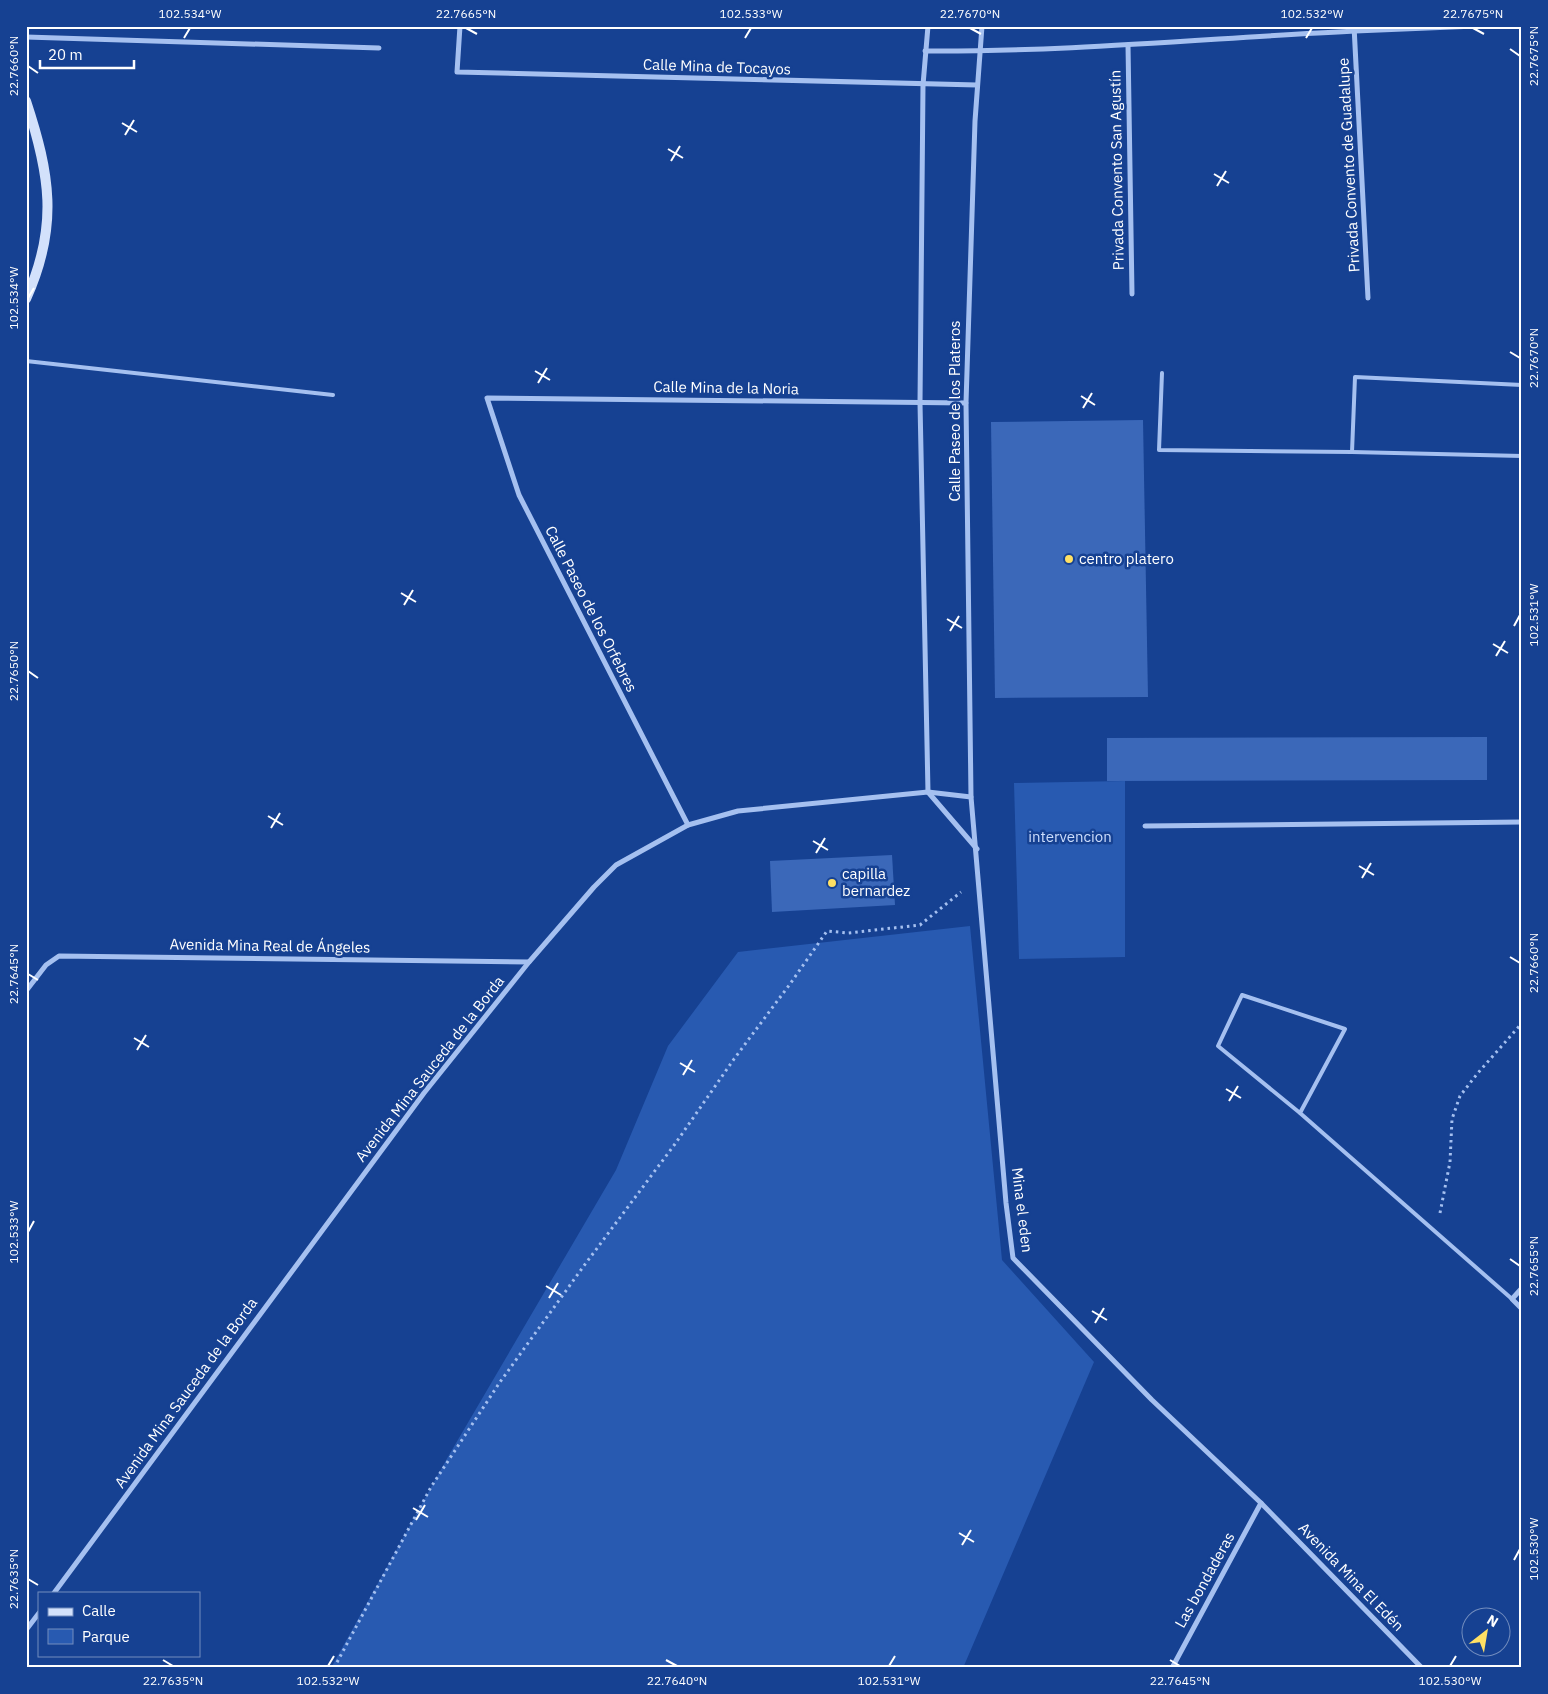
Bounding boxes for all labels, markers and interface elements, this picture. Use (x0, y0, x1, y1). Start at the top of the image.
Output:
text: 102.534°W (159, 6, 222, 21)
text: 22.7665°N (436, 6, 496, 21)
text: 102.533°W (720, 6, 783, 21)
text: 22.7670°N (940, 6, 1000, 21)
text: 102.532°W (1281, 6, 1344, 21)
text: 22.7675°N (1443, 6, 1503, 21)
text: 22.7675°N (1526, 26, 1541, 86)
text: 22.7660°N (6, 36, 21, 96)
scale bar (40, 38, 134, 70)
text: 20 m (48, 45, 83, 64)
street label: Calle Mina de Tocayos (643, 54, 791, 79)
street label: Privada Convento de Guadalupe (1333, 57, 1364, 273)
street label: Privada Convento San Agustín (1105, 70, 1128, 270)
text: 102.534°W (6, 266, 21, 329)
street label: Calle Paseo de los Plateros (945, 320, 964, 502)
text: 22.7670°N (1526, 328, 1541, 388)
street label: Calle Mina de la Noria (653, 377, 799, 398)
street label: Calle Paseo de los Orfebres (541, 522, 642, 695)
place label: centro platero (1079, 549, 1174, 568)
marker: centro platero (1063, 553, 1075, 565)
text: 102.531°W (1526, 583, 1541, 646)
text: 22.7650°N (6, 641, 21, 701)
park label: intervencion (1028, 827, 1112, 846)
place label: capilla bernardez (842, 864, 910, 900)
marker: capilla bernardez (826, 877, 838, 889)
text: 22.7660°N (1526, 933, 1541, 993)
street label: Avenida Mina Real de Ángeles (169, 934, 371, 957)
text: 22.7645°N (6, 944, 21, 1004)
street label: Avenida Mina Sauceda de la Borda (351, 972, 508, 1166)
street label: Mina el eden (1008, 1166, 1037, 1254)
text: 102.533°W (6, 1200, 21, 1263)
text: 22.7655°N (1526, 1236, 1541, 1296)
street label: Avenida Mina Sauceda de la Borda (110, 1294, 261, 1492)
text: 102.530°W (1526, 1517, 1541, 1580)
street label: Avenida Mina El Edén (1295, 1518, 1408, 1635)
street label: Las bondaderas (1170, 1529, 1239, 1631)
text: 22.7635°N (6, 1549, 21, 1609)
legend (38, 1592, 200, 1656)
text: Calle (82, 1601, 116, 1620)
north arrow (1460, 1606, 1510, 1656)
text: N (1484, 1611, 1502, 1631)
text: Parque (82, 1627, 130, 1646)
text: 22.7635°N (143, 1673, 203, 1688)
text: 102.532°W (297, 1673, 360, 1688)
text: 22.7640°N (647, 1673, 707, 1688)
text: 102.531°W (858, 1673, 921, 1688)
text: 22.7645°N (1150, 1673, 1210, 1688)
text: 102.530°W (1419, 1673, 1482, 1688)

